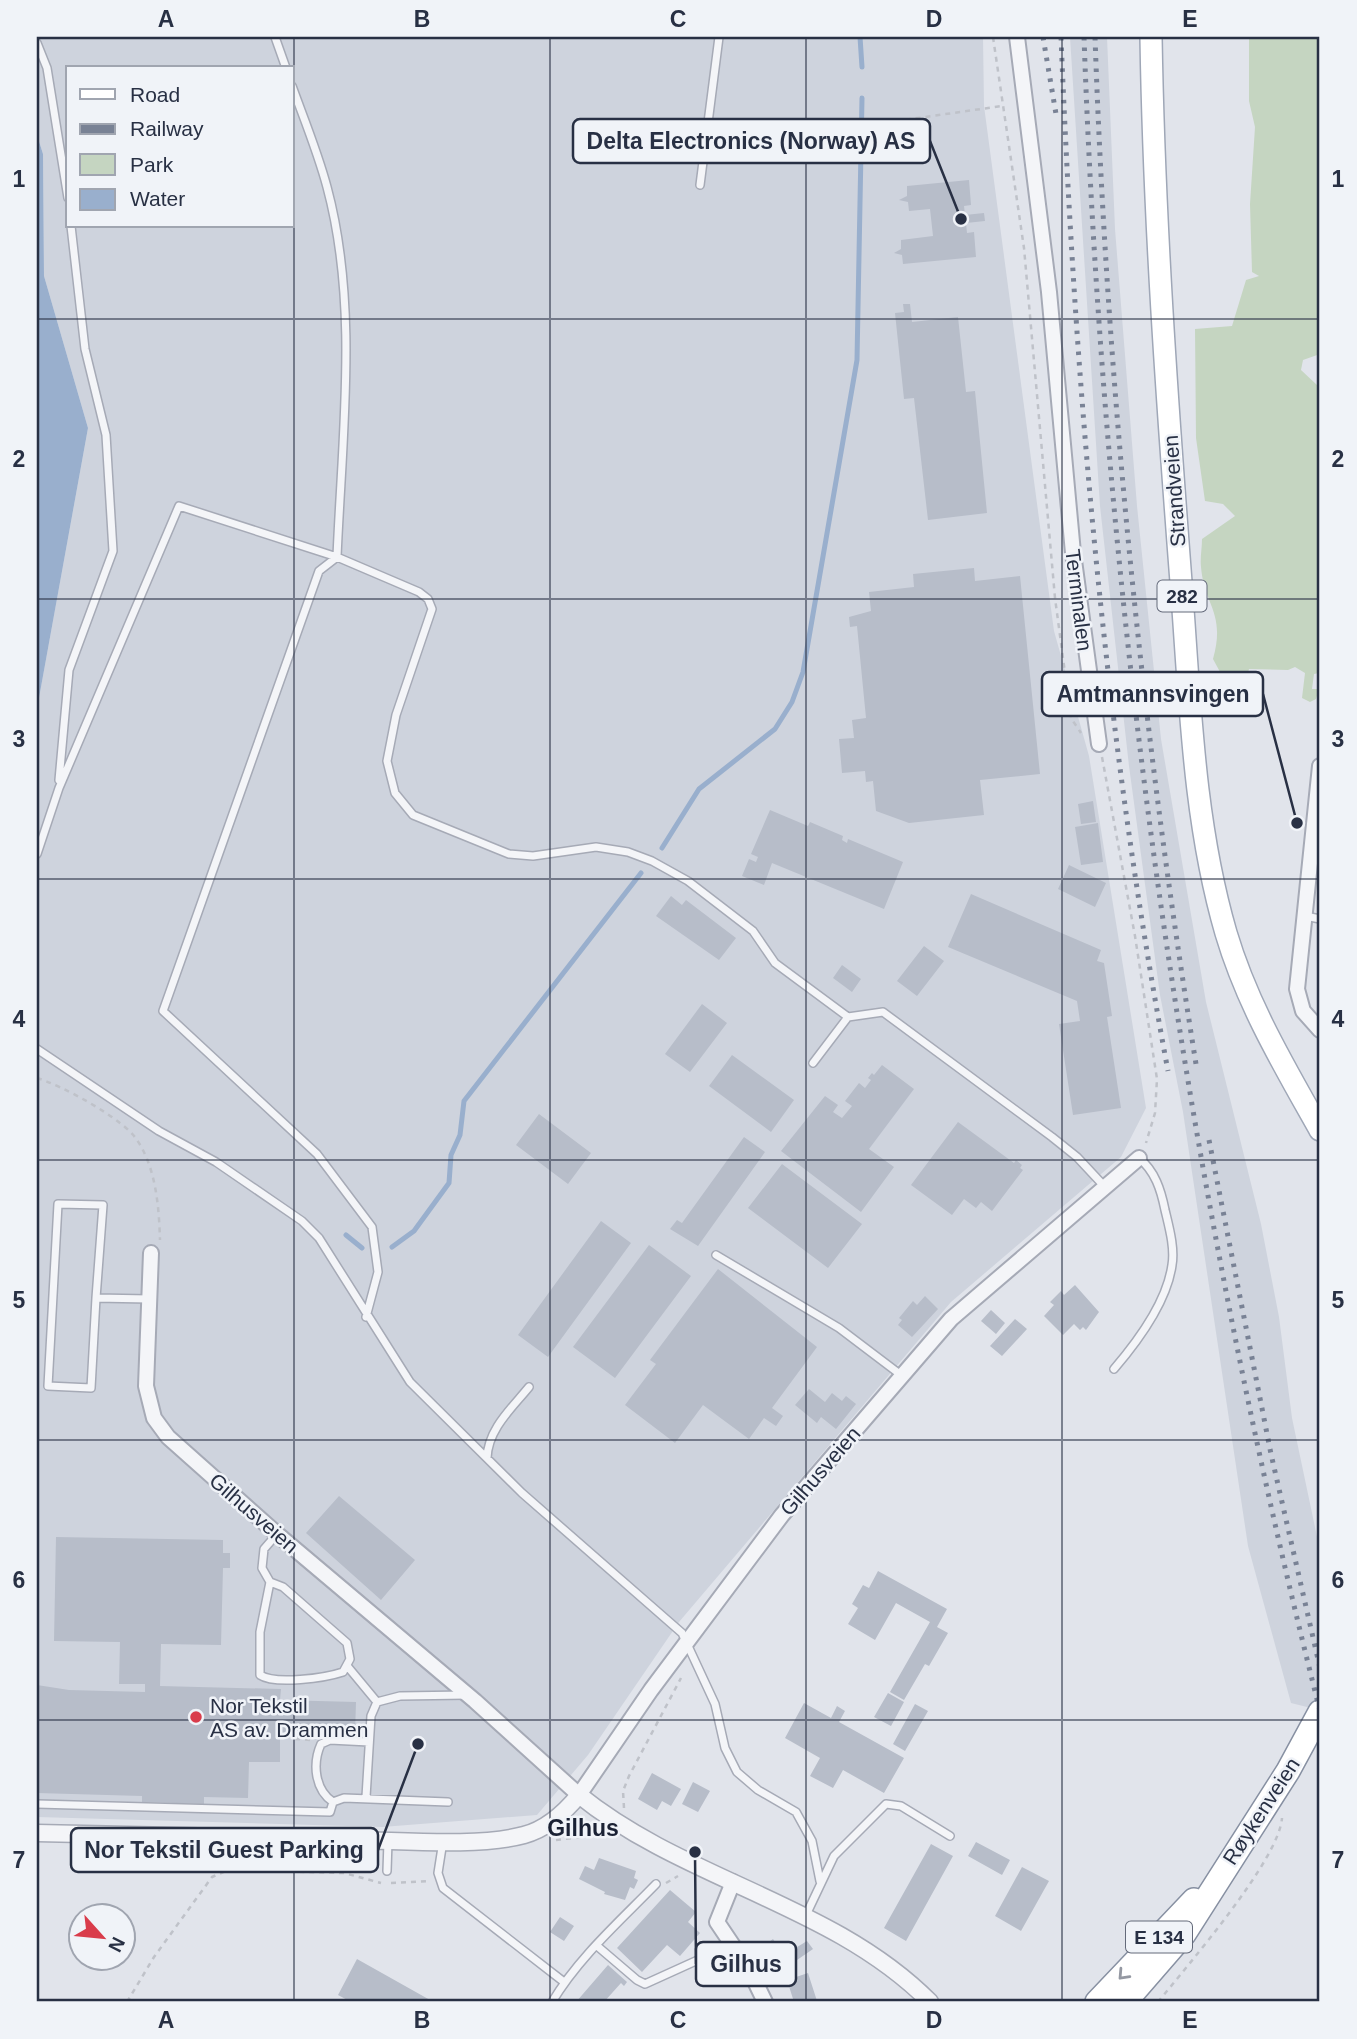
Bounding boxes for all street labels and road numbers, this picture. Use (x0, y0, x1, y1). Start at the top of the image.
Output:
street label: Strandveien (1159, 434, 1189, 548)
street label: Terminalen (1061, 548, 1097, 652)
road number: 282 (1158, 580, 1206, 611)
street label: Gilhusveien (775, 1422, 865, 1520)
street label: Gilhusveien (205, 1468, 303, 1558)
street label: Røykenveien (1218, 1753, 1304, 1869)
road number: E 134 (1126, 1922, 1192, 1952)

